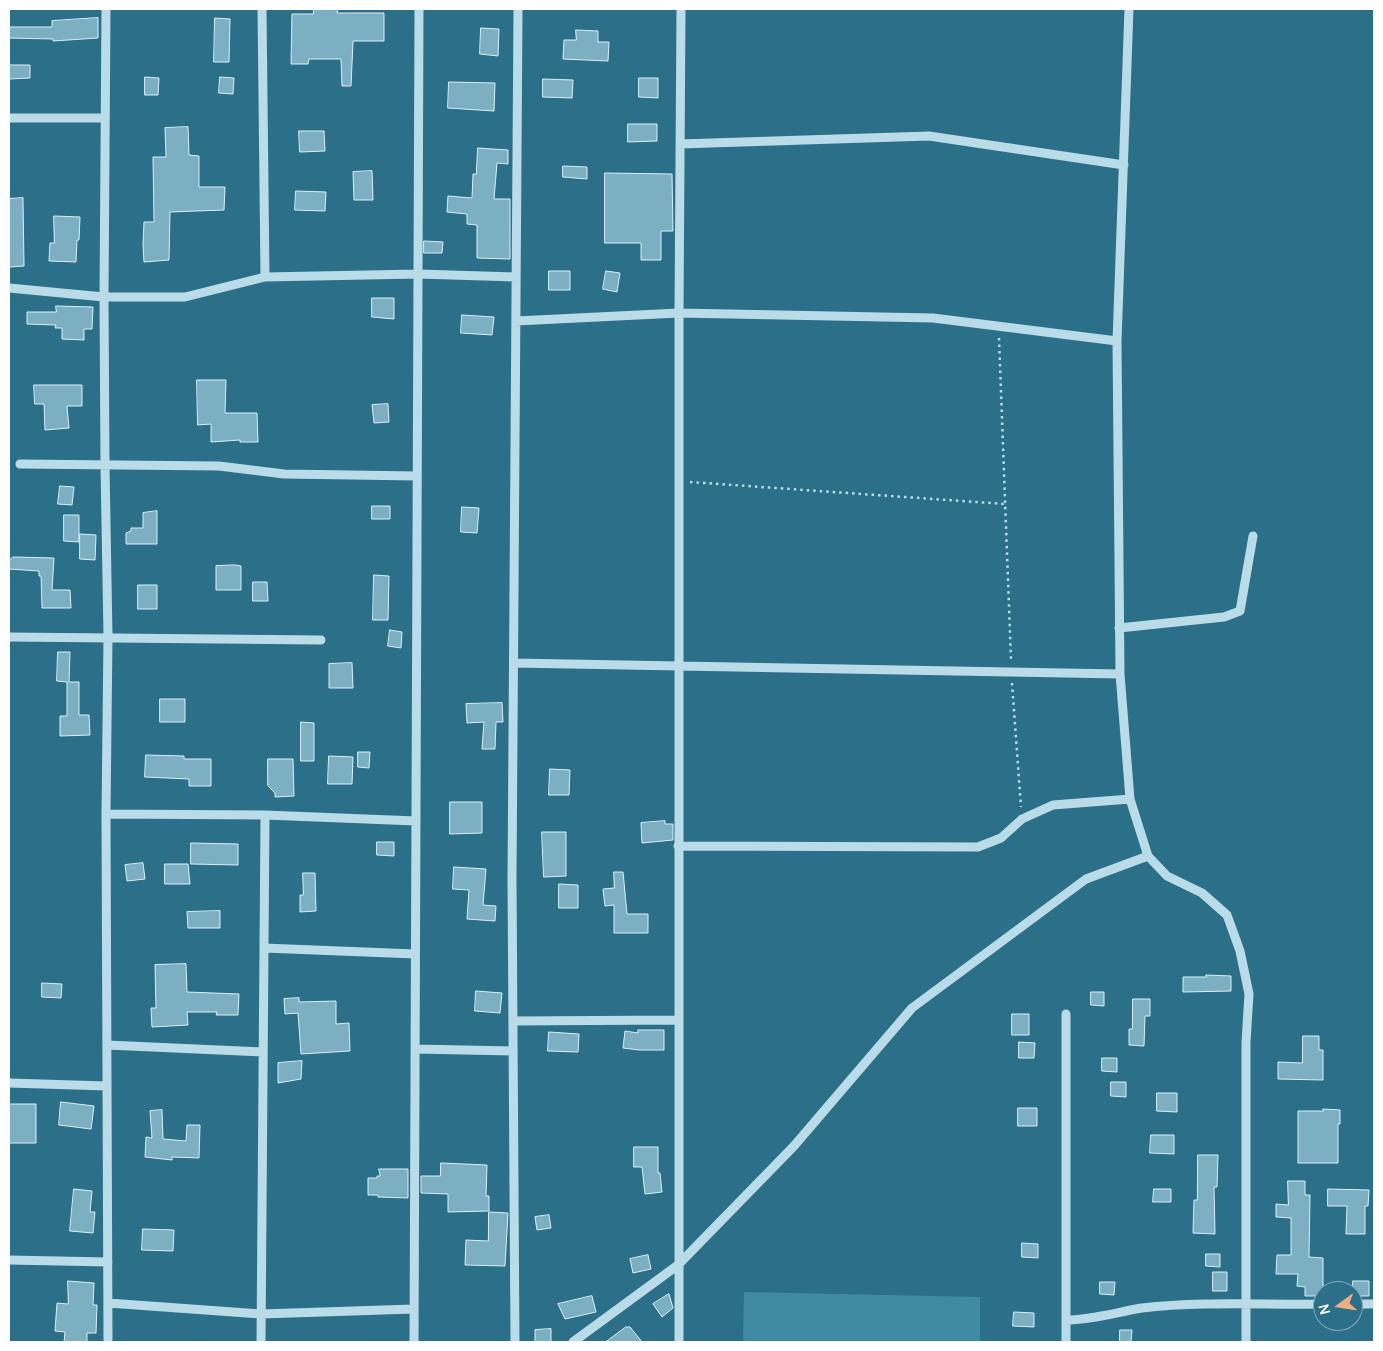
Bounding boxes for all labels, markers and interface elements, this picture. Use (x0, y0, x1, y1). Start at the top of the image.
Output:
north arrow (1313, 1281, 1363, 1331)
text: N (1313, 1302, 1334, 1317)

